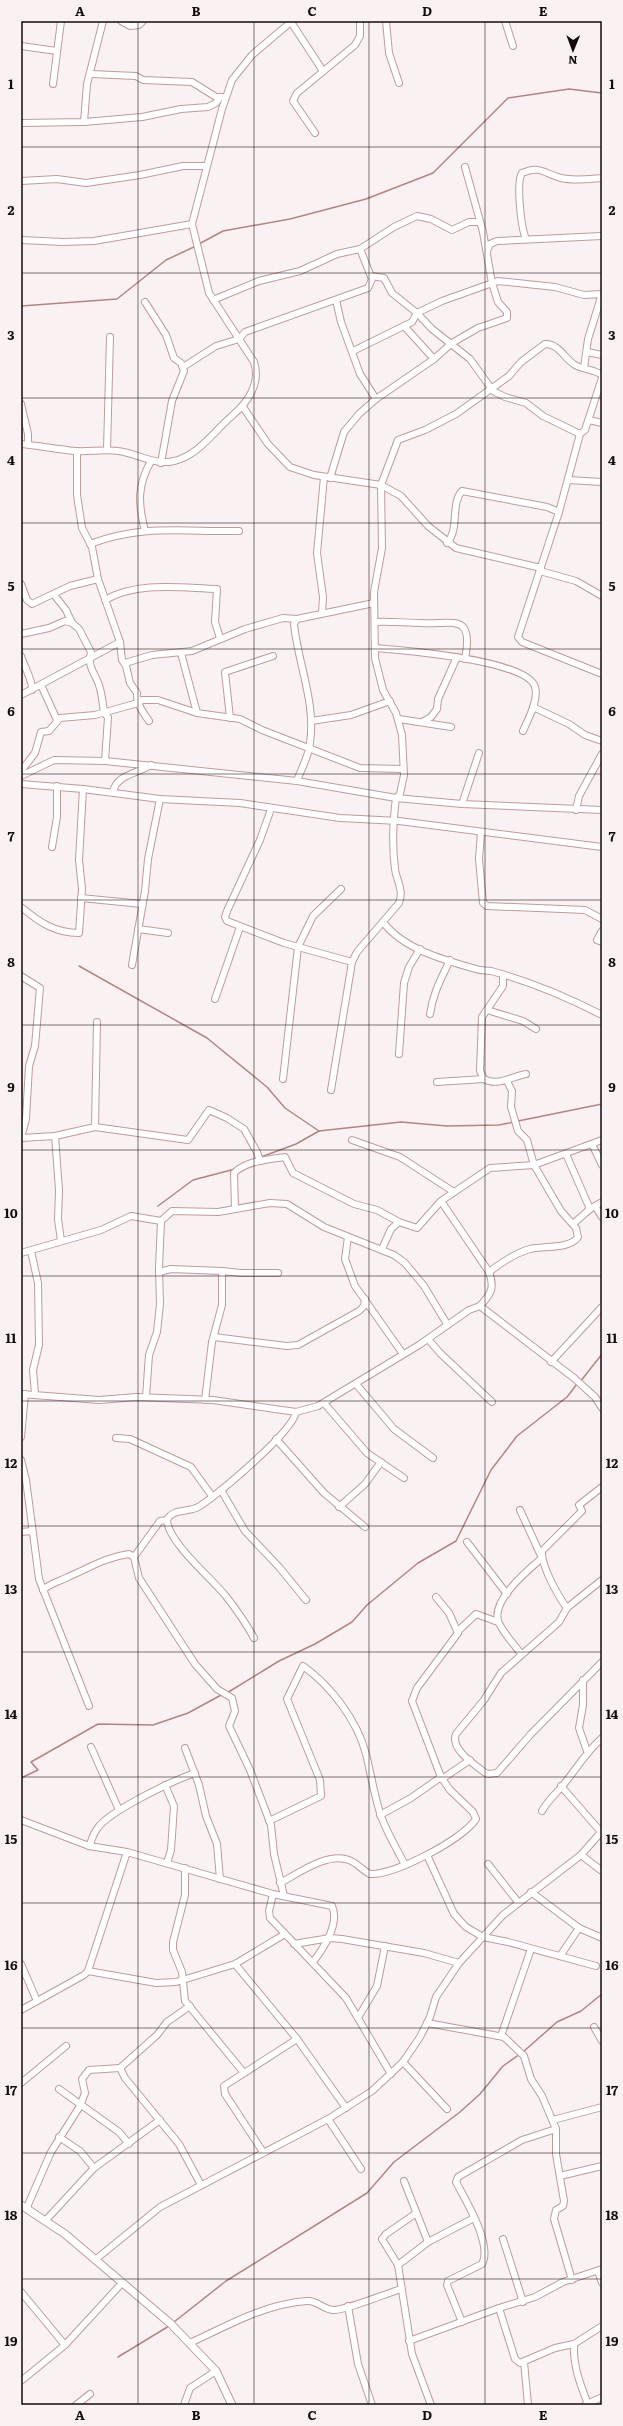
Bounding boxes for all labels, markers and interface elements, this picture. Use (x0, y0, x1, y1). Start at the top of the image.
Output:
text: A (75, 1, 85, 20)
text: B (192, 1, 201, 20)
text: C (307, 1, 317, 20)
text: D (422, 1, 432, 20)
text: E (539, 1, 548, 20)
north arrow (553, 30, 593, 70)
text: N (568, 53, 578, 69)
text: 1 (8, 74, 14, 93)
text: 1 (609, 74, 615, 93)
text: 2 (8, 200, 15, 219)
text: 2 (609, 200, 616, 219)
text: 3 (7, 325, 15, 344)
text: 3 (608, 325, 616, 344)
text: 4 (7, 450, 15, 469)
text: 4 (608, 450, 616, 469)
text: 5 (7, 576, 15, 595)
text: 5 (608, 576, 616, 595)
text: 6 (7, 701, 15, 720)
text: 6 (608, 701, 616, 720)
text: 7 (7, 826, 15, 845)
text: 7 (608, 826, 616, 845)
text: 8 (7, 952, 15, 971)
text: 8 (608, 952, 616, 971)
text: 9 (7, 1077, 15, 1096)
text: 9 (608, 1077, 616, 1096)
text: 10 (4, 1203, 18, 1222)
text: 10 (605, 1203, 619, 1222)
text: 11 (6, 1328, 17, 1347)
text: 11 (607, 1328, 618, 1347)
text: 12 (5, 1453, 17, 1472)
text: 12 (606, 1453, 618, 1472)
text: 13 (5, 1579, 17, 1598)
text: 13 (606, 1579, 618, 1598)
text: 14 (5, 1704, 18, 1723)
text: 14 (606, 1704, 619, 1723)
text: 15 (5, 1829, 17, 1848)
text: 15 (606, 1829, 618, 1848)
text: 16 (5, 1955, 18, 1974)
text: 16 (606, 1955, 619, 1974)
text: 17 (5, 2080, 17, 2099)
text: 17 (606, 2080, 618, 2099)
text: 18 (4, 2205, 18, 2224)
text: 18 (605, 2205, 619, 2224)
text: 19 (5, 2331, 18, 2350)
text: 19 (606, 2331, 619, 2350)
text: A (75, 2405, 85, 2424)
text: B (192, 2405, 201, 2424)
text: C (307, 2405, 317, 2424)
text: D (422, 2405, 432, 2424)
text: E (539, 2405, 548, 2424)

